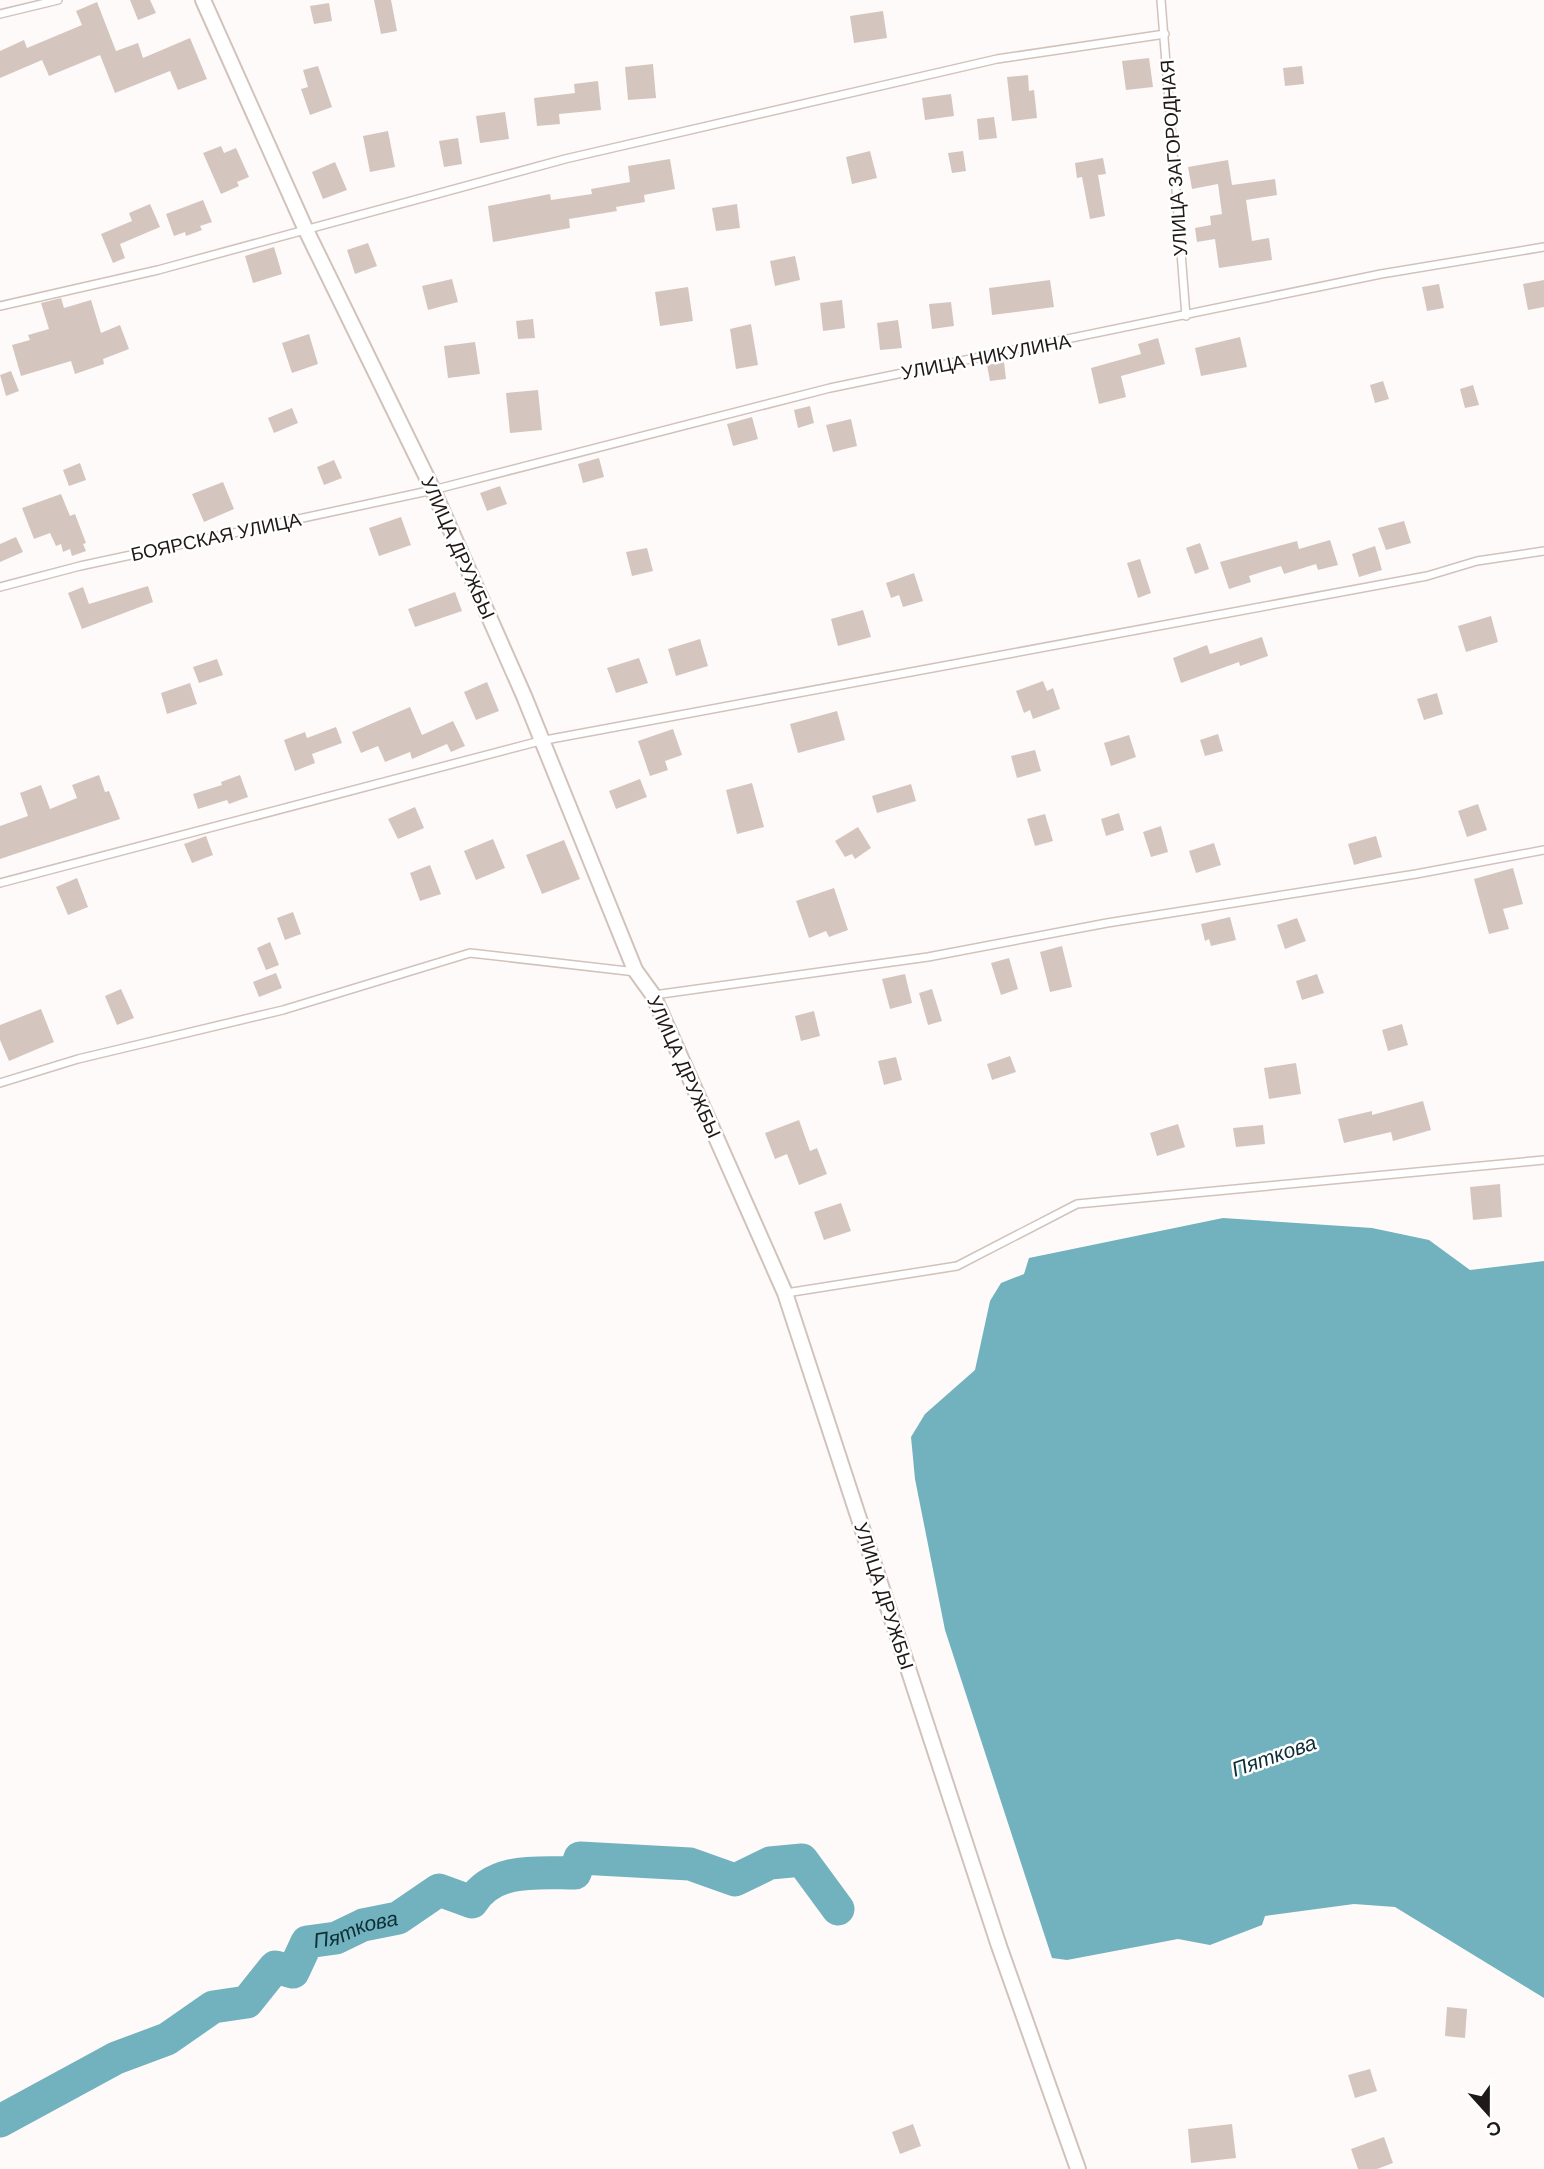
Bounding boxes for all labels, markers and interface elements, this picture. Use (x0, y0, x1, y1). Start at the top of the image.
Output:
street label: УЛИЦА ЗАГОРОДНАЯ (1155, 59, 1193, 257)
street label: УЛИЦА НИКУЛИНА (899, 328, 1073, 386)
street label: УЛИЦА ДРУЖБЫ (415, 473, 501, 623)
street label: БОЯРСКАЯ УЛИЦА (129, 507, 304, 567)
street label: УЛИЦА ДРУЖБЫ (641, 992, 727, 1142)
street label: УЛИЦА ДРУЖБЫ (848, 1519, 920, 1673)
water label: Пяткова (1228, 1728, 1320, 1784)
water label: Пяткова (312, 1904, 400, 1955)
north arrow (1453, 2078, 1523, 2148)
text: С (1483, 2114, 1505, 2143)

